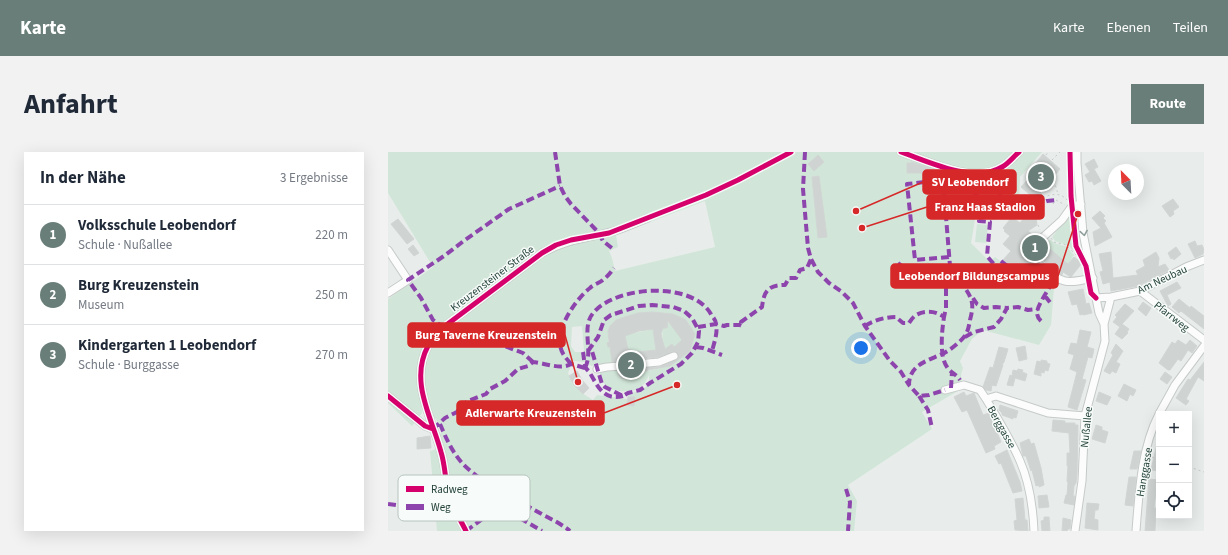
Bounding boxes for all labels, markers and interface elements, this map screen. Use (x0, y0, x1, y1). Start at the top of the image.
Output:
text: Karte (20, 15, 66, 42)
text: Karte (1053, 18, 1085, 38)
text: Ebenen (1107, 18, 1151, 38)
text: Teilen (1173, 18, 1208, 38)
text: Anfahrt (24, 84, 118, 124)
button: Route (1131, 84, 1204, 124)
pin: 3 (1028, 162, 1054, 192)
north arrow (1108, 164, 1144, 200)
text: In der Nähe (40, 166, 126, 190)
text: 3 Ergebnisse (280, 169, 348, 187)
callout: SV Leobendorf (923, 170, 1016, 194)
text: SV Leobendorf (931, 174, 1009, 191)
callout: Franz Haas Stadion (927, 195, 1044, 219)
text: Franz Haas Stadion (935, 199, 1036, 216)
text: Volksschule Leobendorf (78, 215, 236, 236)
text: 1 (50, 226, 56, 244)
text: 220 m (315, 226, 348, 244)
one-way arrow (1079, 230, 1088, 236)
pin: 1 (1022, 233, 1048, 263)
text: Schule · Nußallee (78, 236, 172, 254)
street label: Kreuzensteiner Straße (447, 242, 538, 315)
street label: Am Neubau (1135, 261, 1190, 298)
callout: Leobendorf Bildungscampus (891, 264, 1058, 288)
text: Leobendorf Bildungscampus (898, 268, 1050, 285)
text: Burg Kreuzenstein (78, 275, 199, 296)
text: 2 (50, 286, 56, 304)
text: 250 m (315, 286, 348, 304)
text: Museum (78, 296, 124, 314)
street label: Pfarrweg (1151, 298, 1193, 335)
callout: Burg Taverne Kreuzenstein (408, 323, 565, 347)
text: Burg Taverne Kreuzenstein (415, 327, 557, 344)
text: Kindergarten 1 Leobendorf (78, 335, 256, 356)
your location (851, 338, 871, 358)
text: 3 (50, 346, 56, 364)
text: 270 m (315, 346, 348, 364)
pin: 2 (618, 350, 644, 380)
text: Schule · Burggasse (78, 356, 179, 374)
callout: Adlerwarte Kreuzenstein (457, 401, 604, 425)
street label: Berggasse (984, 403, 1020, 452)
text: Adlerwarte Kreuzenstein (465, 405, 597, 422)
street label: Nußallee (1077, 405, 1096, 448)
map controls (1156, 411, 1192, 519)
button: + (1156, 411, 1192, 447)
street label: Hanggasse (1133, 446, 1156, 498)
button: − (1156, 447, 1192, 483)
legend (398, 475, 530, 521)
text: Radweg (431, 482, 468, 497)
button: locate (1156, 483, 1192, 519)
text: Weg (431, 500, 451, 515)

